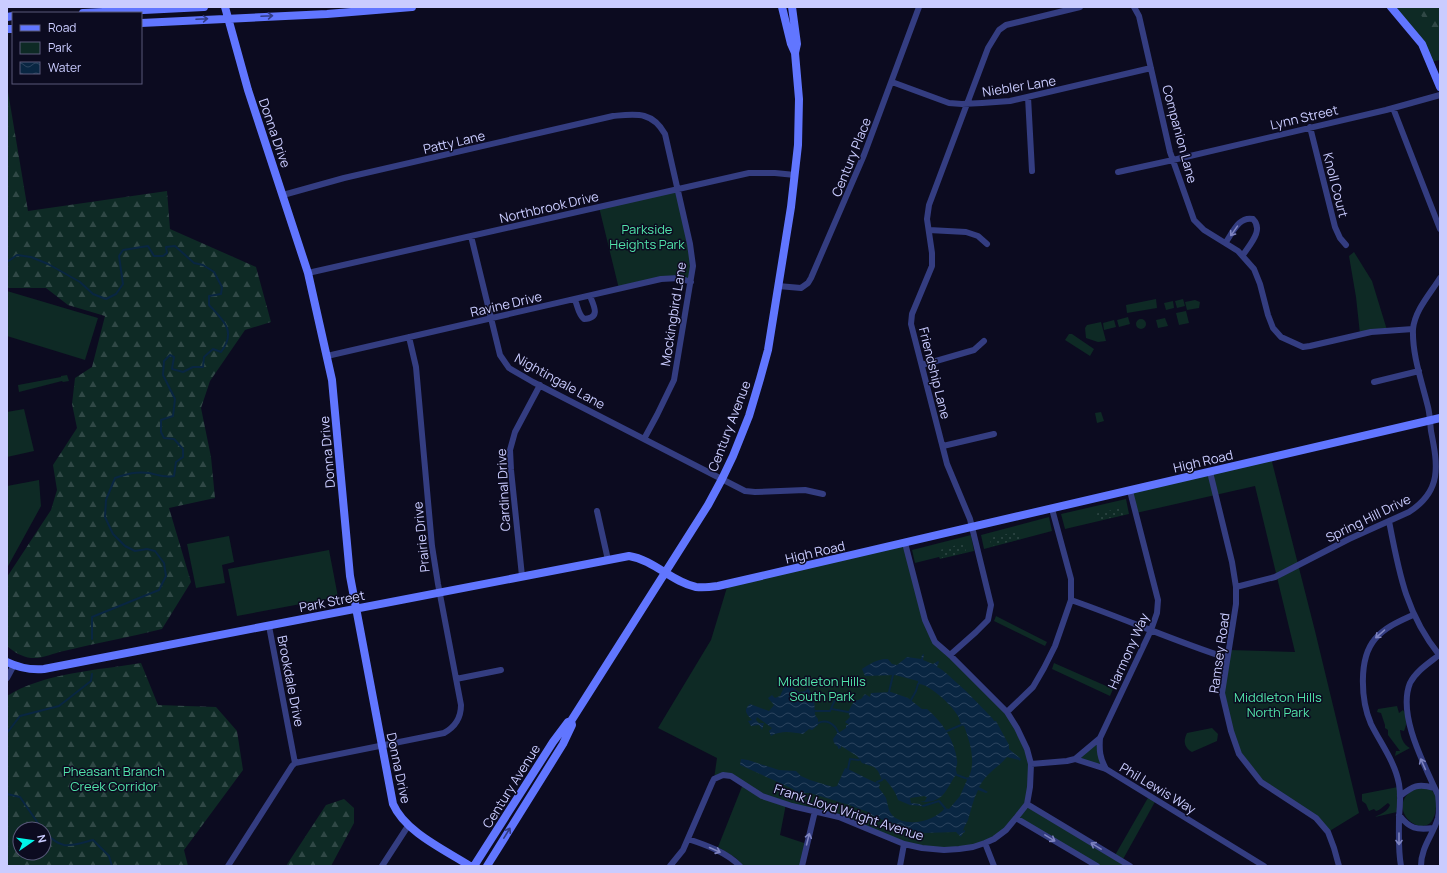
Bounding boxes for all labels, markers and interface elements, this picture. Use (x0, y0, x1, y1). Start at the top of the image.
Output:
legend (12, 12, 142, 84)
one-way arrow (260, 13, 273, 20)
one-way arrow (195, 16, 208, 23)
text: Road (48, 19, 76, 36)
text: Park (48, 39, 73, 56)
text: Water (48, 59, 82, 76)
street label: Niebler Lane (981, 71, 1057, 101)
street label: Companion Lane (1158, 83, 1202, 185)
street label: Donna Drive (255, 96, 295, 170)
street label: Lynn Street (1268, 100, 1340, 134)
street label: Century Place (827, 114, 875, 199)
street label: Patty Lane (421, 126, 487, 158)
street label: Knoll Court (1319, 151, 1353, 219)
street label: Northbrook Drive (498, 187, 601, 227)
park label: Parkside Heights Park (609, 220, 685, 253)
one-way arrow (1230, 225, 1238, 236)
street label: Mockingbird Lane (656, 260, 690, 367)
street label: Ravine Drive (468, 287, 544, 321)
street label: Friendship Lane (915, 325, 955, 421)
street label: Nightingale Lane (512, 349, 609, 413)
street label: Century Avenue (703, 378, 755, 474)
street label: Donna Drive (315, 415, 339, 489)
street label: High Road (1171, 445, 1235, 477)
street label: Cardinal Drive (492, 448, 514, 532)
street label: Spring Hill Drive (1323, 489, 1414, 546)
street label: Prairie Drive (408, 500, 434, 573)
street label: High Road (783, 536, 847, 568)
street label: Park Street (298, 586, 366, 616)
street label: Harmony Way (1103, 610, 1153, 692)
street label: Ramsey Road (1204, 612, 1234, 694)
one-way arrow (1375, 630, 1385, 639)
street label: Brookdale Drive (273, 634, 309, 729)
park label: Middleton Hills South Park (778, 672, 866, 705)
park label: Middleton Hills North Park (1234, 688, 1322, 721)
street label: Donna Drive (383, 731, 415, 806)
street label: Century Avenue (478, 740, 544, 831)
street label: Phil Lewis Way (1117, 758, 1200, 818)
one-way arrow (1419, 758, 1426, 770)
park label: Pheasant Branch Creek Corridor (63, 762, 165, 795)
street label: Frank Lloyd Wright Avenue (772, 779, 927, 845)
north arrow (12, 821, 52, 861)
one-way arrow (504, 827, 512, 839)
one-way arrow (805, 832, 812, 845)
one-way arrow (1395, 832, 1403, 845)
text: N (34, 833, 50, 844)
one-way arrow (1044, 834, 1055, 842)
one-way arrow (1091, 842, 1102, 850)
one-way arrow (709, 847, 721, 854)

